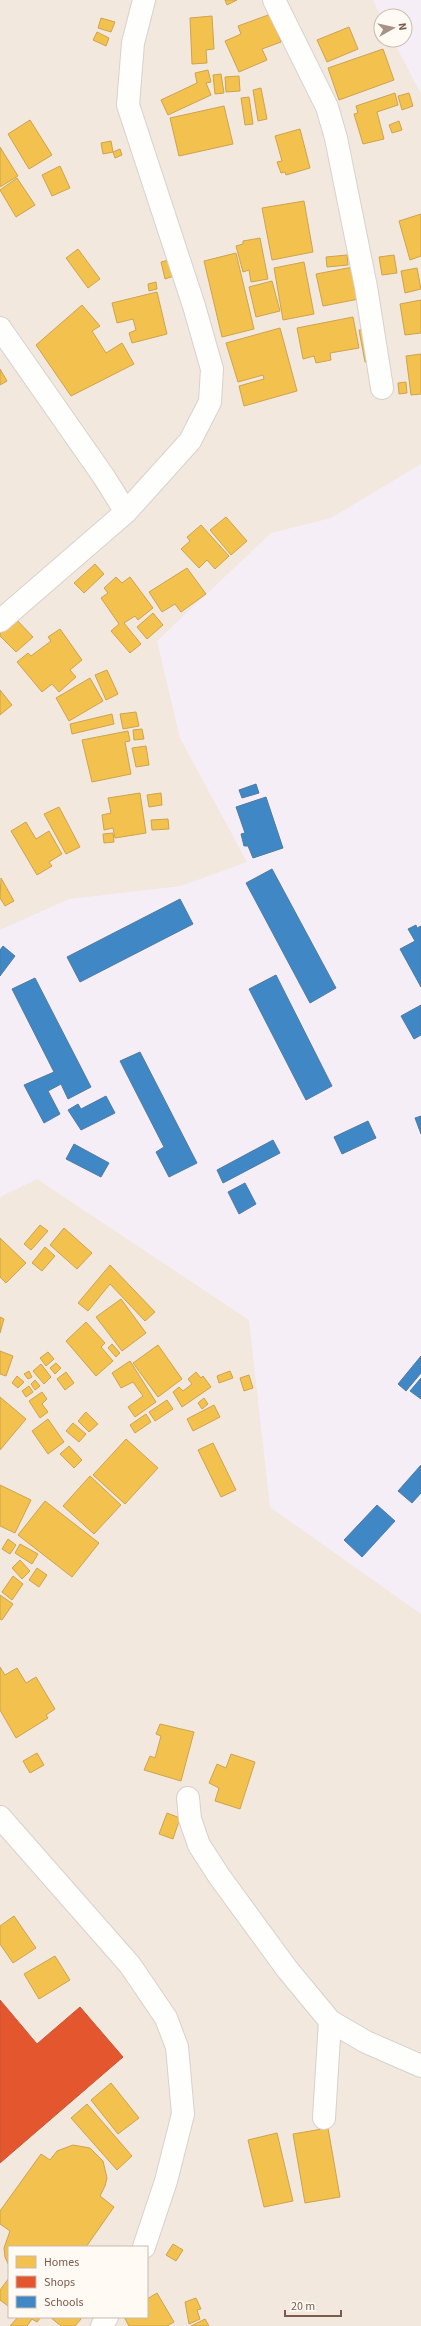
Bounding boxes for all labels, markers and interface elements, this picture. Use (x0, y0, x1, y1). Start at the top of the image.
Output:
north arrow (373, 8, 413, 48)
text: N (394, 22, 410, 31)
legend (8, 2246, 148, 2318)
text: Homes (44, 2254, 79, 2271)
text: Shops (44, 2274, 75, 2291)
scale bar (285, 2292, 341, 2318)
text: Schools (44, 2294, 84, 2311)
text: 20 m (291, 2298, 315, 2315)

